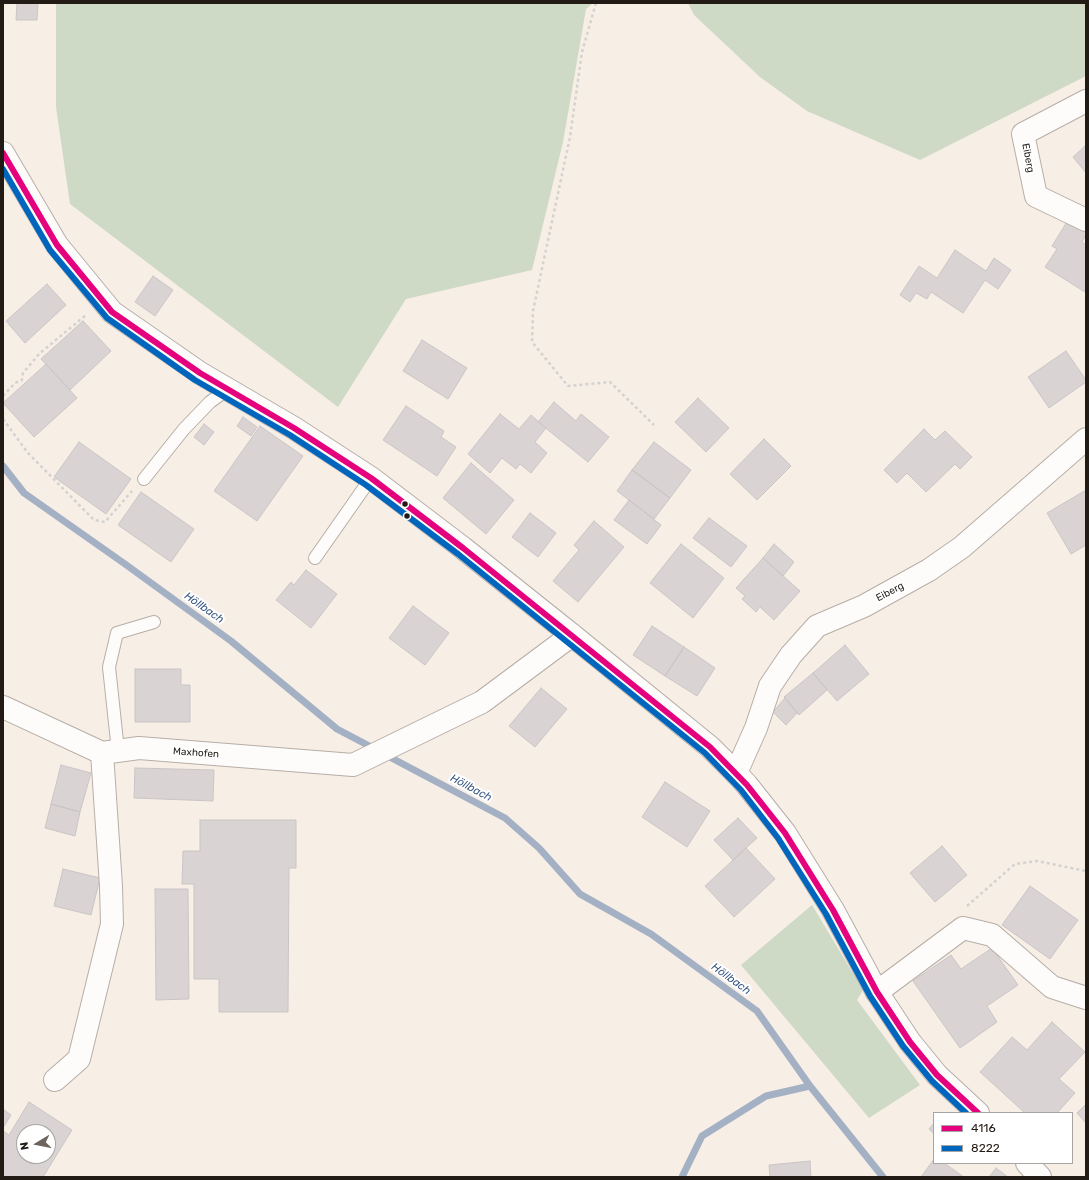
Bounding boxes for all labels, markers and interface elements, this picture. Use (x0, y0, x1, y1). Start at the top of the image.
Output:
street label: Eiberg (1019, 142, 1037, 174)
unlabelled marker (400, 499, 410, 509)
unlabelled marker (402, 511, 412, 521)
street label: Eiberg (874, 580, 906, 604)
water label: Höllbach (182, 590, 226, 626)
street label: Maxhofen (173, 745, 219, 761)
water label: Höllbach (448, 772, 494, 804)
water label: Höllbach (709, 960, 753, 998)
legend (933, 1112, 1073, 1164)
text: 4116 (971, 1121, 996, 1135)
north arrow (16, 1124, 56, 1164)
text: N (18, 1141, 32, 1151)
text: 8222 (971, 1141, 1000, 1155)

